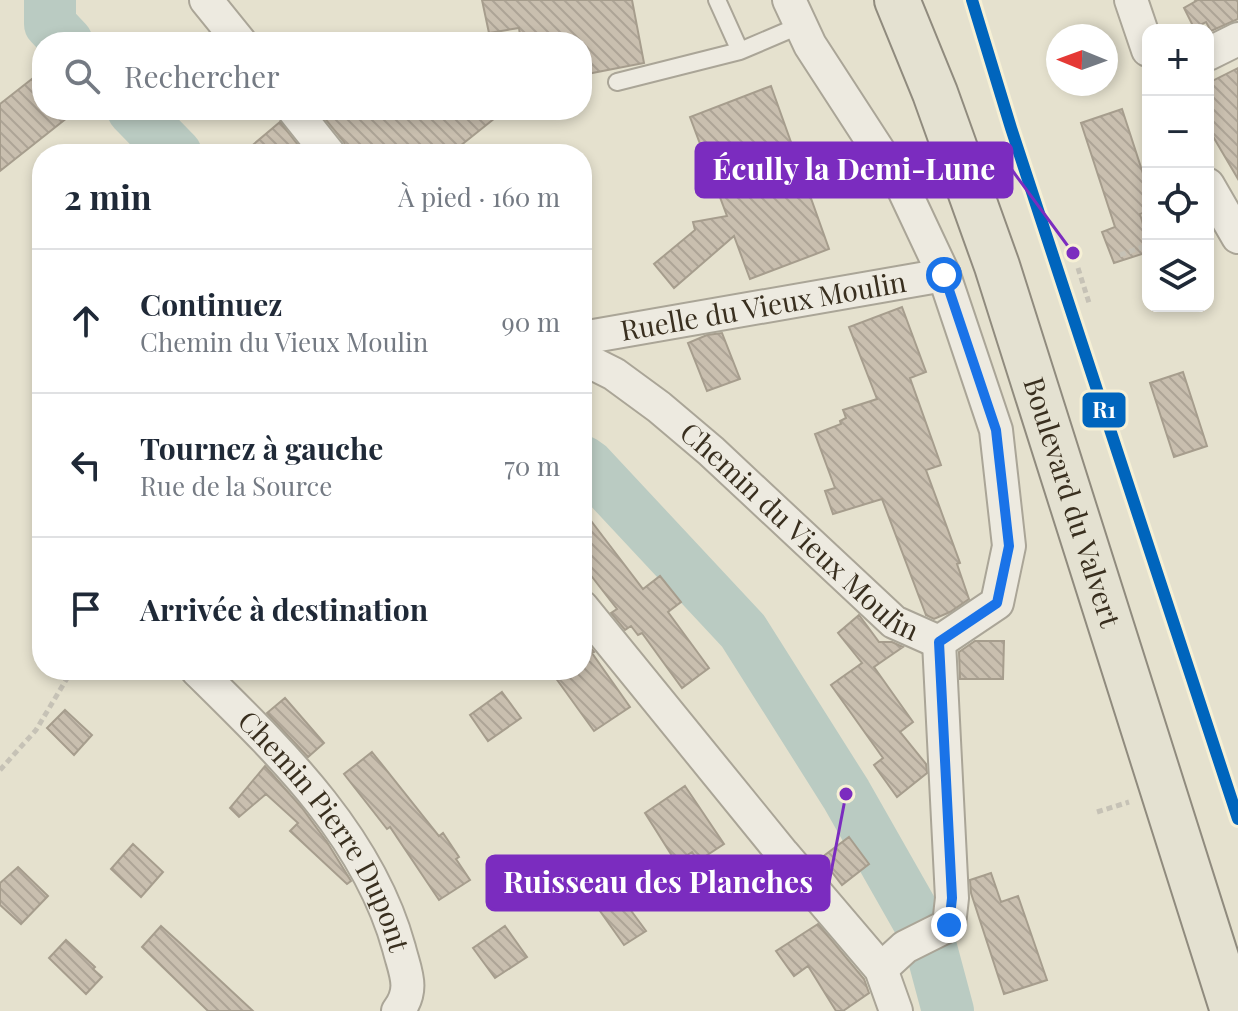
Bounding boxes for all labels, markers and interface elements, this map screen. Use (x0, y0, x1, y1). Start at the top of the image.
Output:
north arrow (1046, 24, 1118, 96)
map controls (1142, 24, 1214, 312)
button: + (1142, 24, 1214, 96)
search box (32, 32, 592, 120)
icon: search (60, 54, 104, 98)
text: Rechercher (124, 56, 280, 96)
button: − (1142, 96, 1214, 168)
callout: Écully la Demi-Lune (696, 143, 1012, 197)
text: Écully la Demi-Lune (713, 148, 995, 188)
button: locate (1142, 168, 1214, 240)
text: 2 min (64, 173, 152, 219)
text: À pied · 160 m (398, 179, 560, 214)
button: layers (1142, 240, 1214, 312)
route start (926, 257, 962, 293)
street label: Ruelle du Vieux Moulin (617, 262, 909, 348)
text: Continuez (140, 284, 282, 324)
icon: ahead (64, 299, 108, 343)
text: 90 m (502, 304, 560, 339)
text: Chemin du Vieux Moulin (140, 324, 428, 359)
street label: Boulevard du Valvert (1016, 372, 1130, 632)
line badge: R1 (1081, 391, 1127, 429)
text: R1 (1092, 394, 1116, 424)
street label: Chemin du Vieux Moulin (673, 413, 925, 648)
text: Tournez à gauche (140, 428, 383, 468)
icon: left (64, 443, 108, 487)
text: 70 m (504, 448, 560, 483)
text: Rue de la Source (140, 468, 332, 503)
icon: arrive (64, 587, 108, 631)
text: Arrivée à destination (140, 589, 428, 629)
street label: Chemin Pierre Dupont (231, 702, 419, 957)
callout: Ruisseau des Planches (487, 856, 829, 910)
text: Ruisseau des Planches (503, 861, 813, 901)
route end (931, 907, 967, 943)

